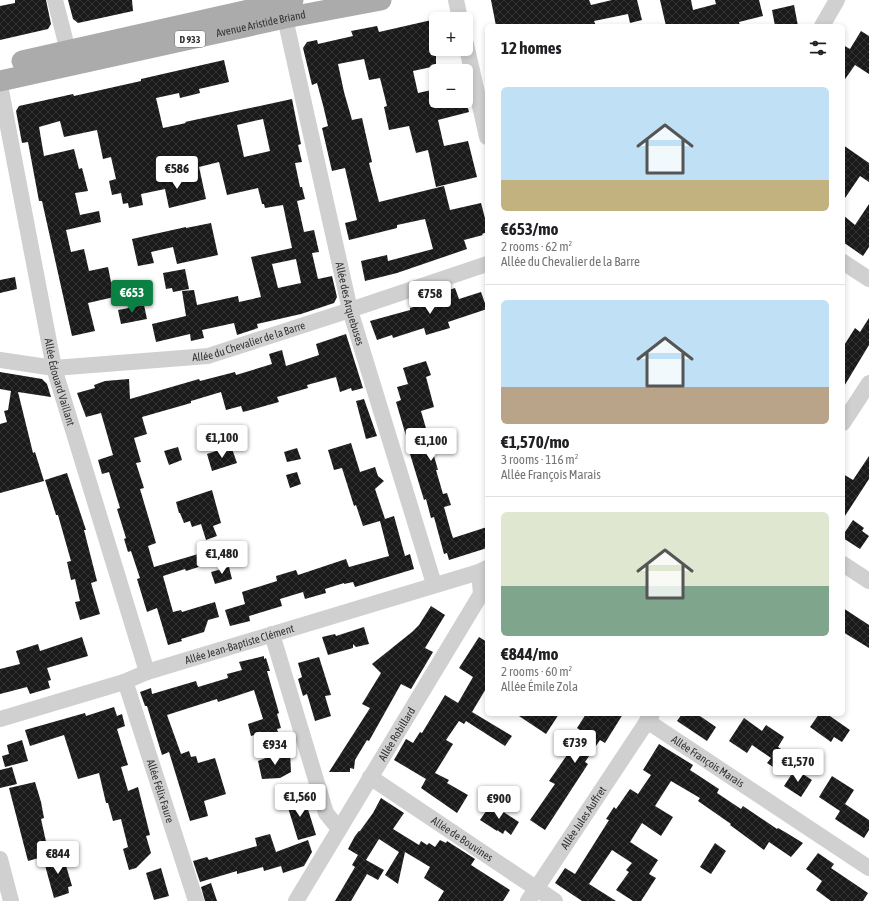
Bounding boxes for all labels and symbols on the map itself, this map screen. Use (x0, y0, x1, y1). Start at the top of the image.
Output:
street label: Avenue Aristide Briand (215, 8, 306, 39)
road number: D 933 (175, 31, 205, 47)
pin: €586 (153, 156, 201, 190)
street label: Allée des Arquebuses (333, 261, 367, 347)
pin: €653 (108, 280, 156, 314)
pin: €758 (406, 281, 454, 315)
street label: Allée du Chevalier de la Barre (192, 319, 307, 363)
street label: Allée Édouard Vaillant (42, 337, 77, 427)
pin: €1,100 (189, 425, 255, 459)
pin: €1,100 (398, 428, 464, 462)
pin: €1,480 (189, 541, 255, 575)
street label: Allée Jean-Baptiste Clément (183, 622, 295, 666)
street label: Allée Robillard (376, 705, 417, 763)
pin: €739 (551, 730, 599, 764)
pin: €934 (251, 732, 299, 766)
street label: Allée François Marais (669, 733, 747, 790)
pin: €1,570 (765, 749, 831, 783)
street label: Allée Félix Faure (145, 758, 176, 824)
pin: €1,560 (267, 784, 333, 818)
street label: Allée Jules Auffret (558, 784, 608, 851)
pin: €900 (475, 786, 523, 820)
street label: Allée de Bouvines (429, 814, 495, 864)
pin: €844 (34, 841, 82, 875)

